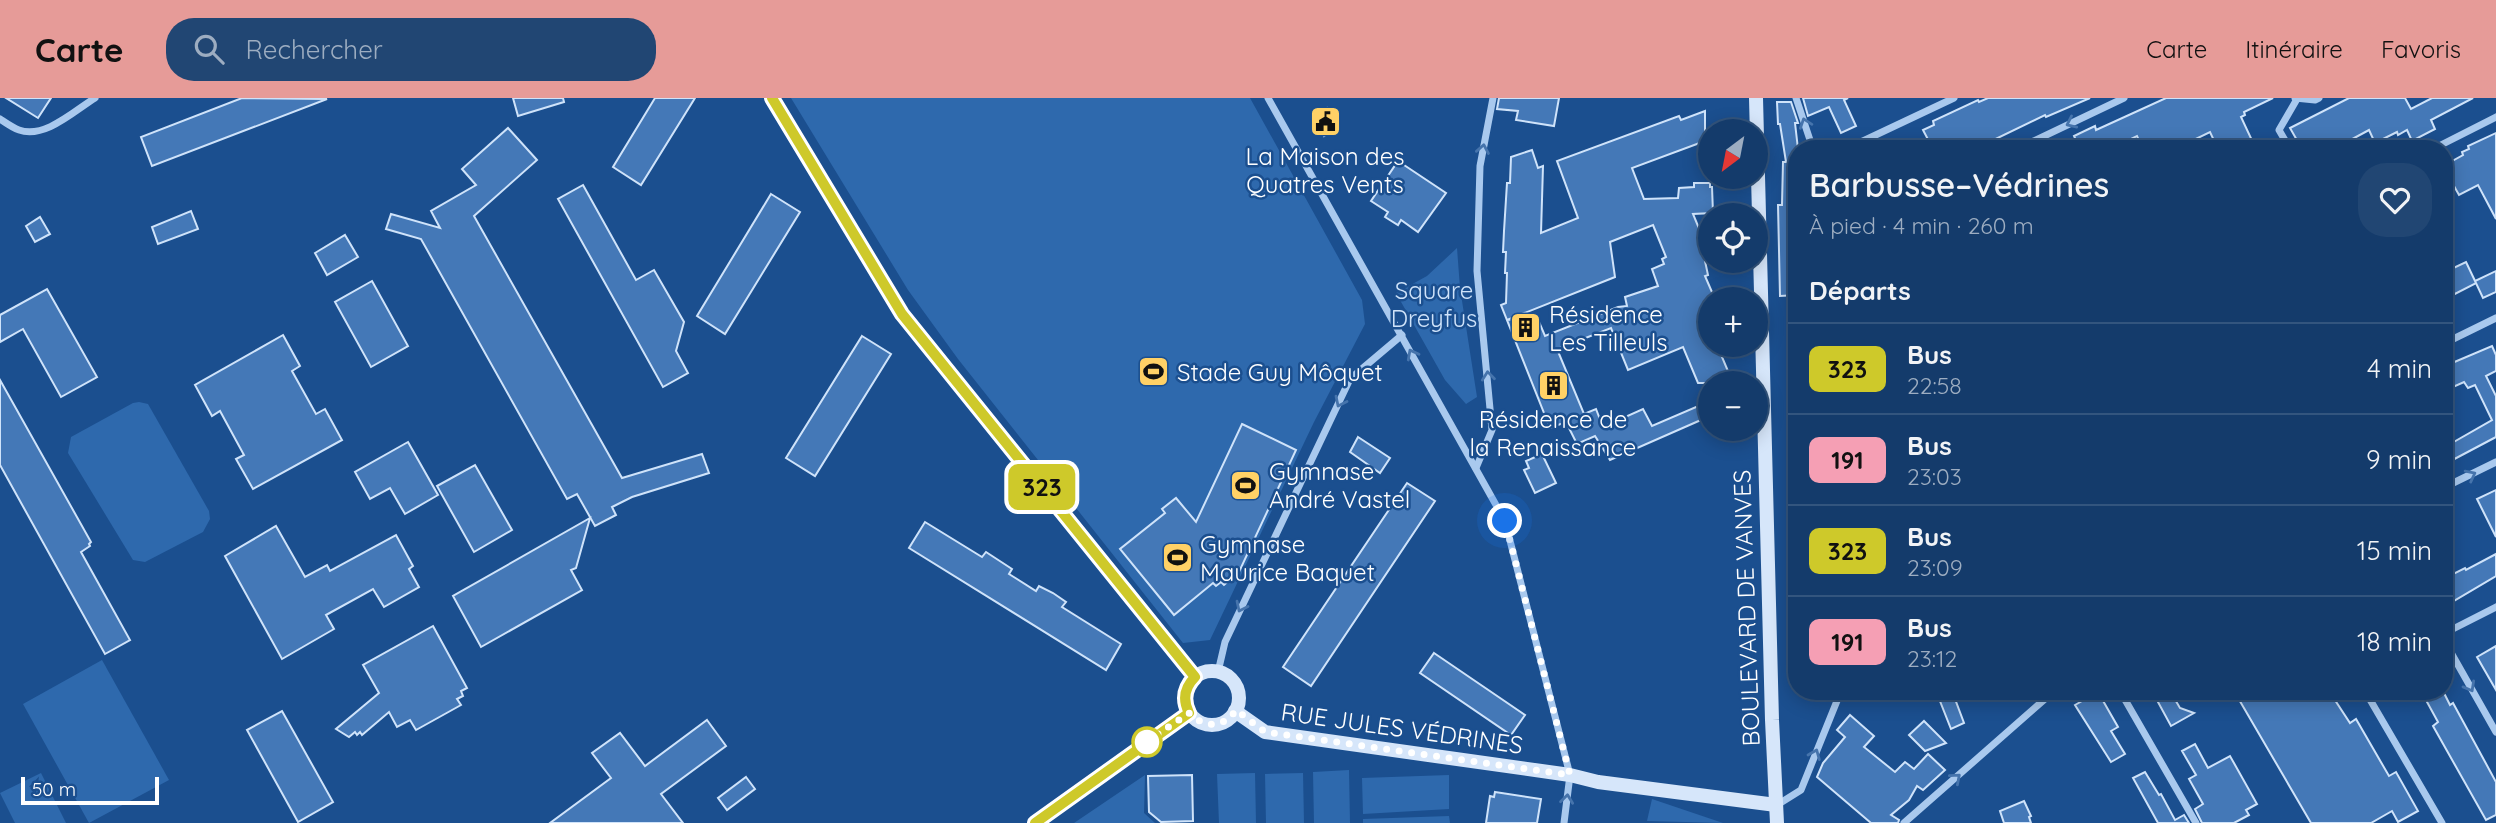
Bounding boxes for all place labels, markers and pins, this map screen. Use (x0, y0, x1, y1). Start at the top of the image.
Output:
public building icon: La Maison des Quatres Vents (1308, 105, 1342, 139)
place label: La Maison des Quatres Vents (1246, 141, 1404, 199)
place label: Résidence Les Tilleuls (1549, 299, 1668, 357)
building icon: Résidence Les Tilleuls (1509, 311, 1543, 345)
sports icon: Stade Guy Môquet (1137, 355, 1171, 389)
place label: Stade Guy Môquet (1177, 357, 1383, 387)
building icon: Résidence de la Renaissance (1536, 368, 1570, 402)
place label: Résidence de la Renaissance (1470, 404, 1636, 462)
place label: Gymnase André Vastel (1269, 456, 1410, 514)
sports icon: Gymnase André Vastel (1229, 468, 1263, 502)
place label: Gymnase Maurice Baquet (1200, 529, 1375, 587)
sports icon: Gymnase Maurice Baquet (1160, 541, 1194, 575)
unlabelled marker (1132, 727, 1162, 757)

